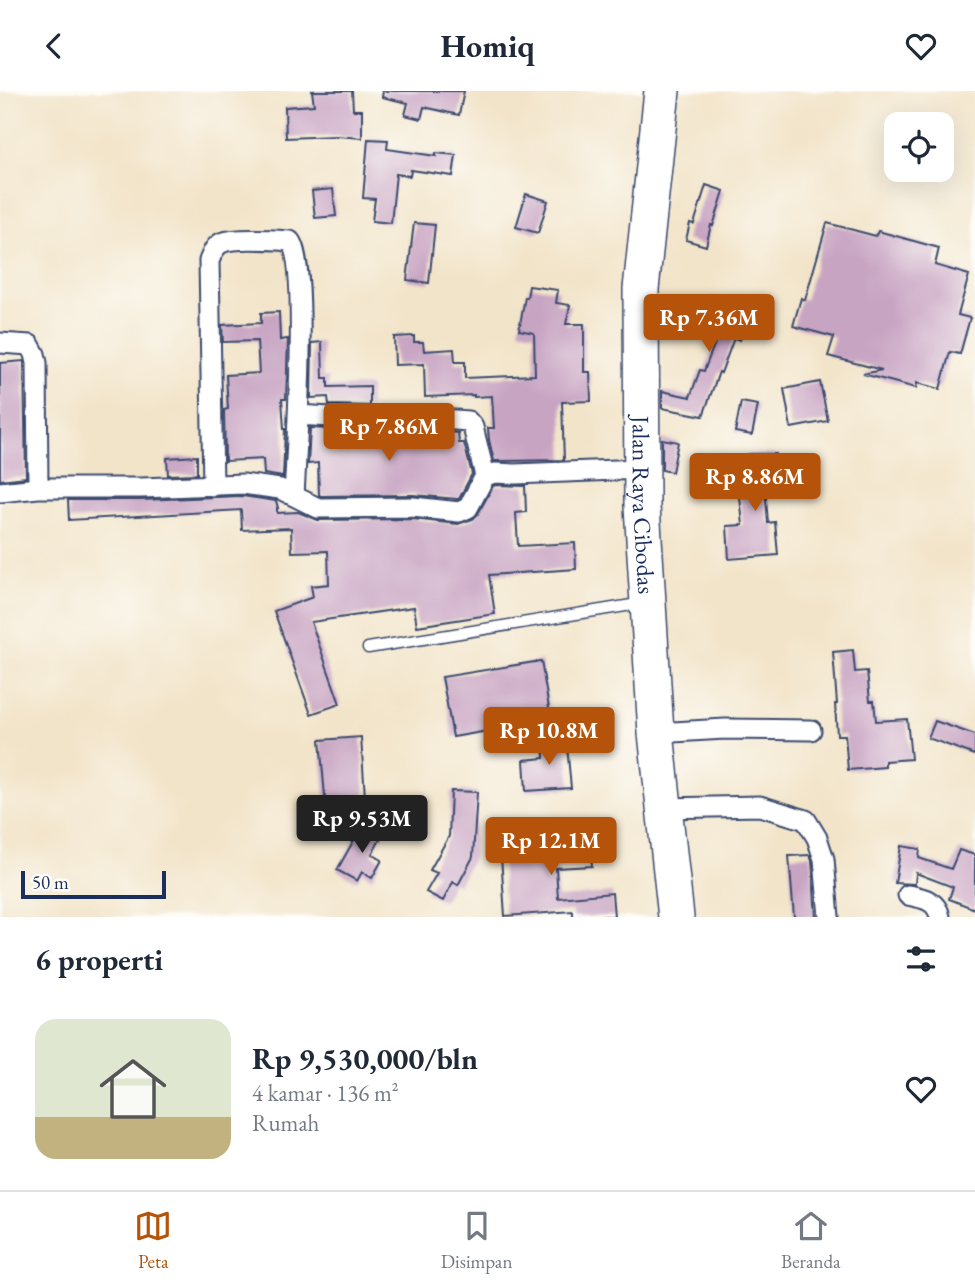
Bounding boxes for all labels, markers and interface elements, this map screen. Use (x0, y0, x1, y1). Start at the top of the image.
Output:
text: Homiq (440, 25, 535, 67)
icon: back (35, 27, 73, 65)
icon: heart (902, 27, 940, 65)
map controls (884, 112, 954, 182)
button: locate (884, 112, 954, 182)
pin: Rp 7.36M (637, 295, 781, 354)
text: Rp 7.36M (660, 302, 758, 332)
pin: Rp 7.86M (317, 403, 461, 463)
text: Rp 7.86M (340, 411, 438, 441)
street label: Jalan Raya Cibodas (626, 414, 663, 595)
pin: Rp 8.86M (683, 453, 827, 513)
text: Rp 8.86M (706, 461, 804, 491)
pin: Rp 10.8M (477, 707, 621, 767)
text: Rp 10.8M (500, 715, 598, 745)
pin: Rp 9.53M (290, 795, 434, 855)
text: Rp 9.53M (313, 803, 411, 833)
pin: Rp 12.1M (479, 817, 623, 877)
text: Rp 12.1M (502, 825, 600, 855)
scale bar (21, 868, 166, 900)
text: 50 m (32, 870, 69, 895)
text: 6 properti (35, 940, 163, 979)
icon: filters (902, 940, 940, 978)
text: Rp 9,530,000/bln (252, 1039, 478, 1078)
icon: home (91, 1047, 175, 1131)
icon: heart (902, 1070, 940, 1108)
text: 4 kamar · 136 m² (252, 1078, 399, 1108)
text: Rumah (252, 1108, 319, 1138)
tab: Peta (134, 1207, 172, 1274)
tab: Disimpan (441, 1207, 512, 1274)
tab: Beranda (781, 1207, 841, 1274)

